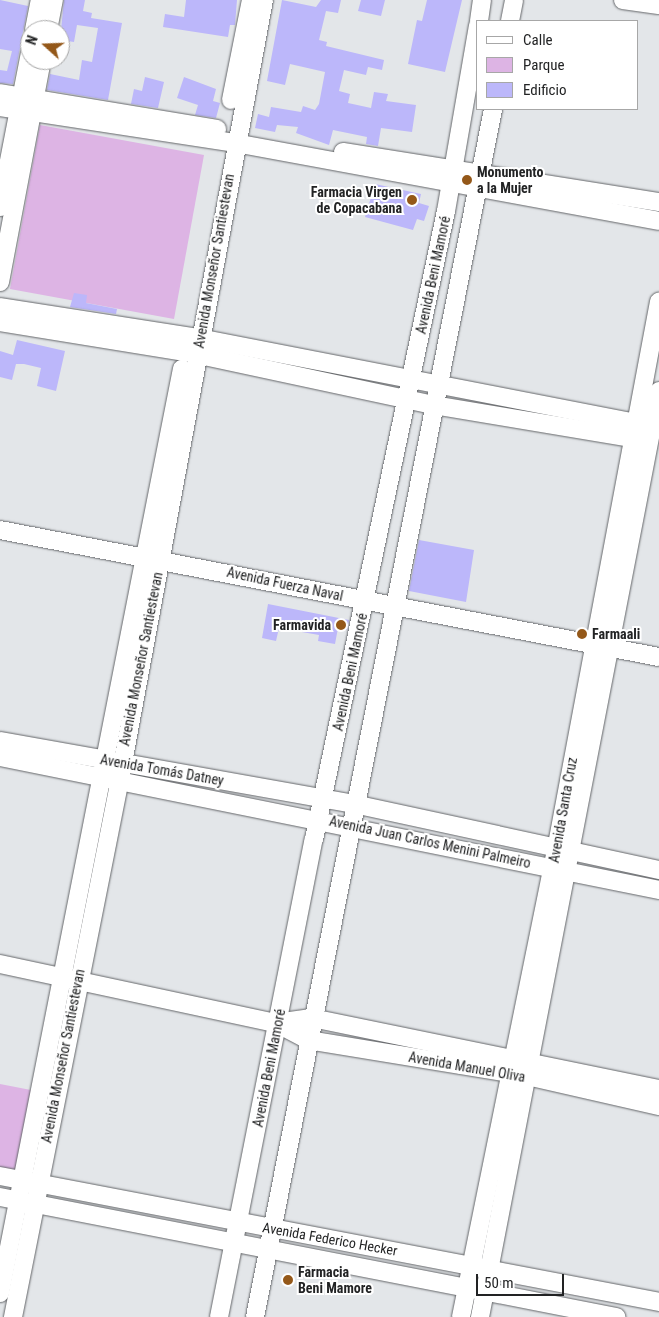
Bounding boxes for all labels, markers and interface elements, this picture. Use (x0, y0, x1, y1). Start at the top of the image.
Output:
north arrow (20, 20, 70, 70)
legend (477, 20, 639, 110)
text: Calle (523, 31, 553, 49)
text: N (23, 33, 41, 47)
text: Parque (523, 56, 565, 74)
text: Edificio (523, 81, 566, 99)
place label: Monumento a la Mujer (477, 164, 543, 196)
street label: Avenida Monseñor Santiestevan (190, 173, 238, 349)
marker: Monumento a la Mujer (461, 174, 473, 186)
place label: Farmacia Virgen de Copacabana (311, 184, 402, 216)
marker: Farmacia Virgen de Copacabana (406, 194, 418, 206)
street label: Avenida Beni Mamoré (412, 215, 454, 335)
street label: Avenida Fuerza Naval (225, 563, 345, 605)
street label: Avenida Monseñor Santiestevan (116, 571, 166, 747)
street label: Avenida Beni Mamoré (329, 612, 371, 732)
place label: Farmavida (273, 617, 331, 633)
marker: Farmavida (335, 619, 347, 631)
place label: Farmaali (592, 626, 640, 642)
marker: Farmaali (576, 628, 588, 640)
street label: Avenida Tomás Datney (99, 751, 225, 789)
street label: Avenida Santa Cruz (545, 756, 581, 864)
street label: Avenida Juan Carlos Menini Palmeiro (328, 812, 532, 872)
street label: Avenida Monseñor Santiestevan (38, 968, 88, 1144)
street label: Avenida Beni Mamoré (249, 1007, 289, 1129)
street label: Avenida Manuel Oliva (407, 1048, 527, 1086)
street label: Avenida Federico Hecker (261, 1219, 399, 1259)
place label: Farmacia Beni Mamore (298, 1264, 372, 1296)
scale bar (479, 1264, 566, 1296)
marker: Farmacia Beni Mamore (282, 1274, 294, 1286)
text: 50 m (484, 1274, 514, 1292)

